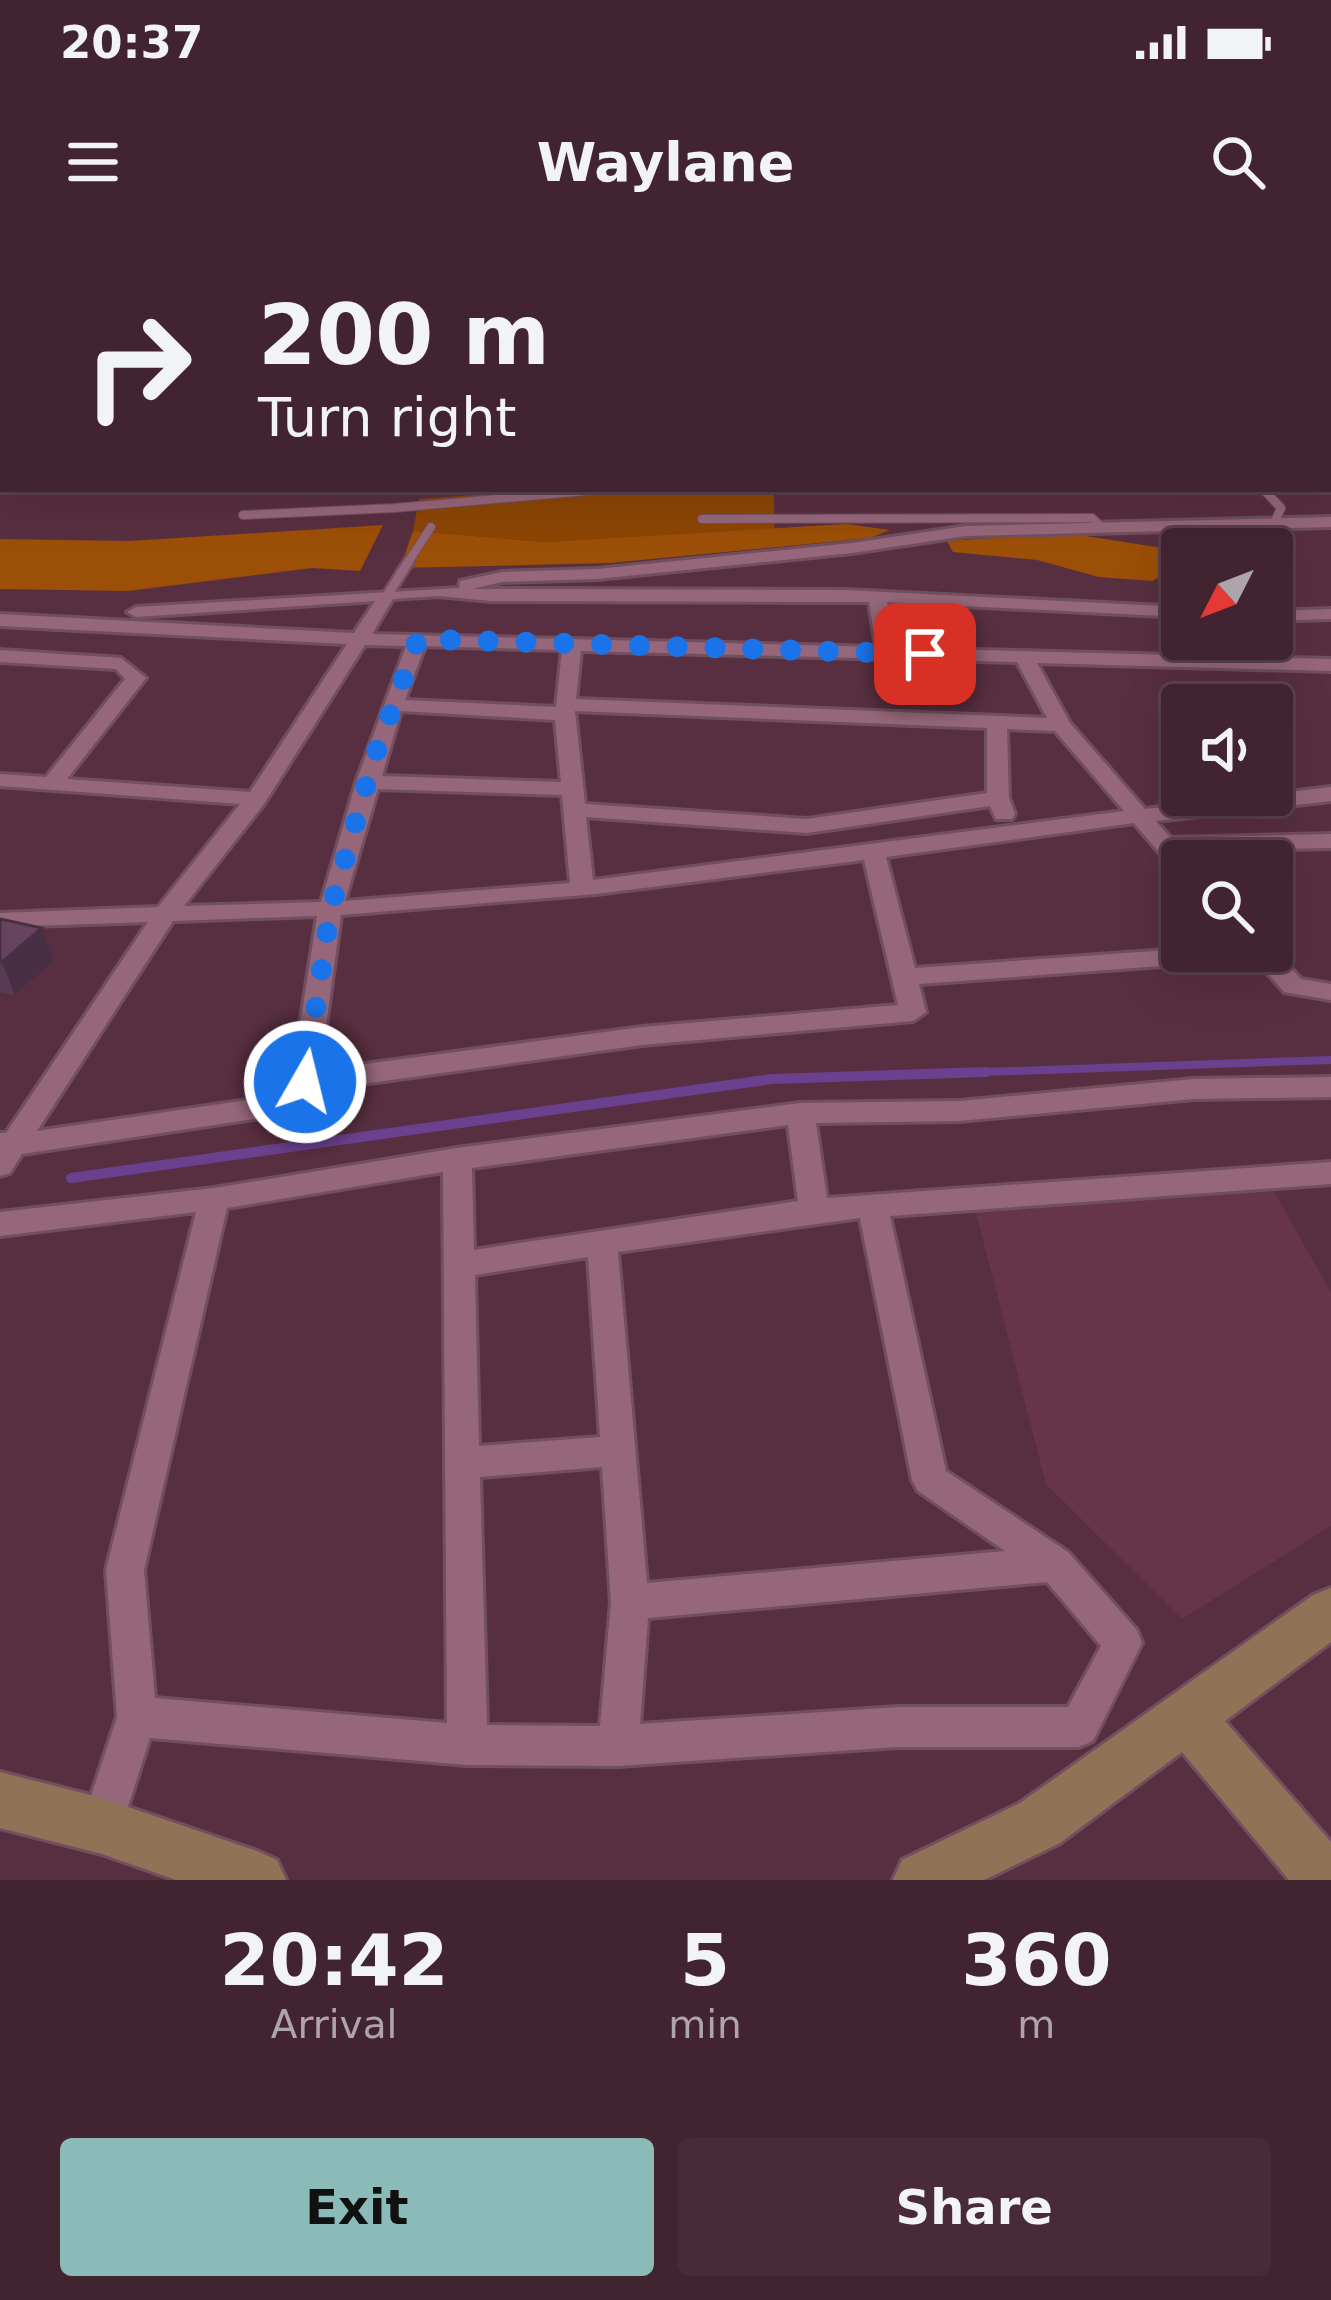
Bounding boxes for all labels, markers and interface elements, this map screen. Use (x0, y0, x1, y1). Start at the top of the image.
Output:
text: 20:37 (60, 16, 203, 69)
icon: menu (60, 129, 126, 195)
icon: search (1205, 129, 1271, 195)
text: Waylane (537, 131, 794, 194)
text: 200 m (258, 286, 550, 384)
icon: right (60, 288, 216, 444)
text: Turn right (258, 386, 517, 449)
north arrow (1161, 528, 1293, 660)
map controls (1161, 528, 1293, 972)
pin (874, 603, 976, 705)
icon: arrive (892, 621, 958, 687)
button: sound (1161, 684, 1293, 816)
button: search (1161, 840, 1293, 972)
position arrow (242, 1019, 368, 1145)
text: 20:42 (219, 1918, 449, 2002)
text: 5 (680, 1918, 730, 2002)
text: 360 (961, 1918, 1111, 2002)
text: Arrival (271, 2002, 397, 2047)
text: min (668, 2002, 742, 2047)
text: m (1017, 2002, 1055, 2047)
button: Exit (60, 2138, 654, 2276)
button: Share (678, 2138, 1271, 2276)

